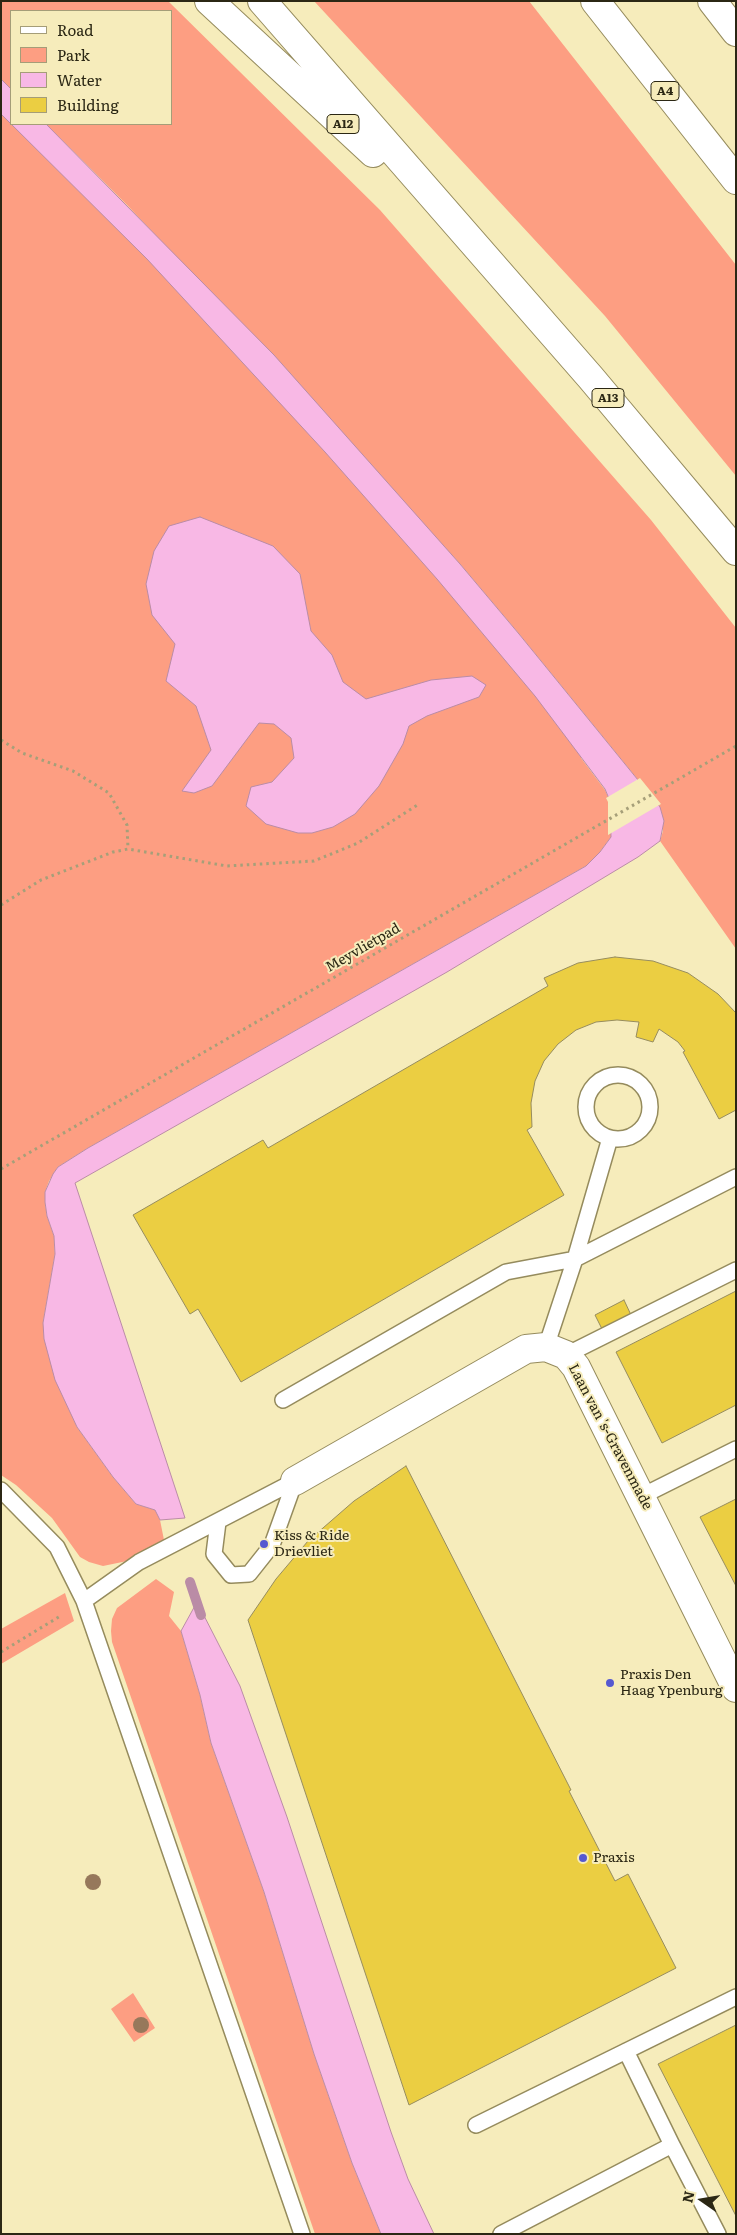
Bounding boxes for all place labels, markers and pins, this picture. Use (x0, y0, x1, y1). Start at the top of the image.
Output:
place label: Kiss & Ride Drievliet (274, 1528, 349, 1560)
marker: Kiss & Ride Drievliet (258, 1538, 270, 1550)
place label: Praxis Den Haag Ypenburg (620, 1667, 723, 1700)
marker: Praxis Den Haag Ypenburg (604, 1677, 616, 1689)
place label: Praxis (593, 1850, 635, 1866)
marker: Praxis (577, 1852, 589, 1864)

